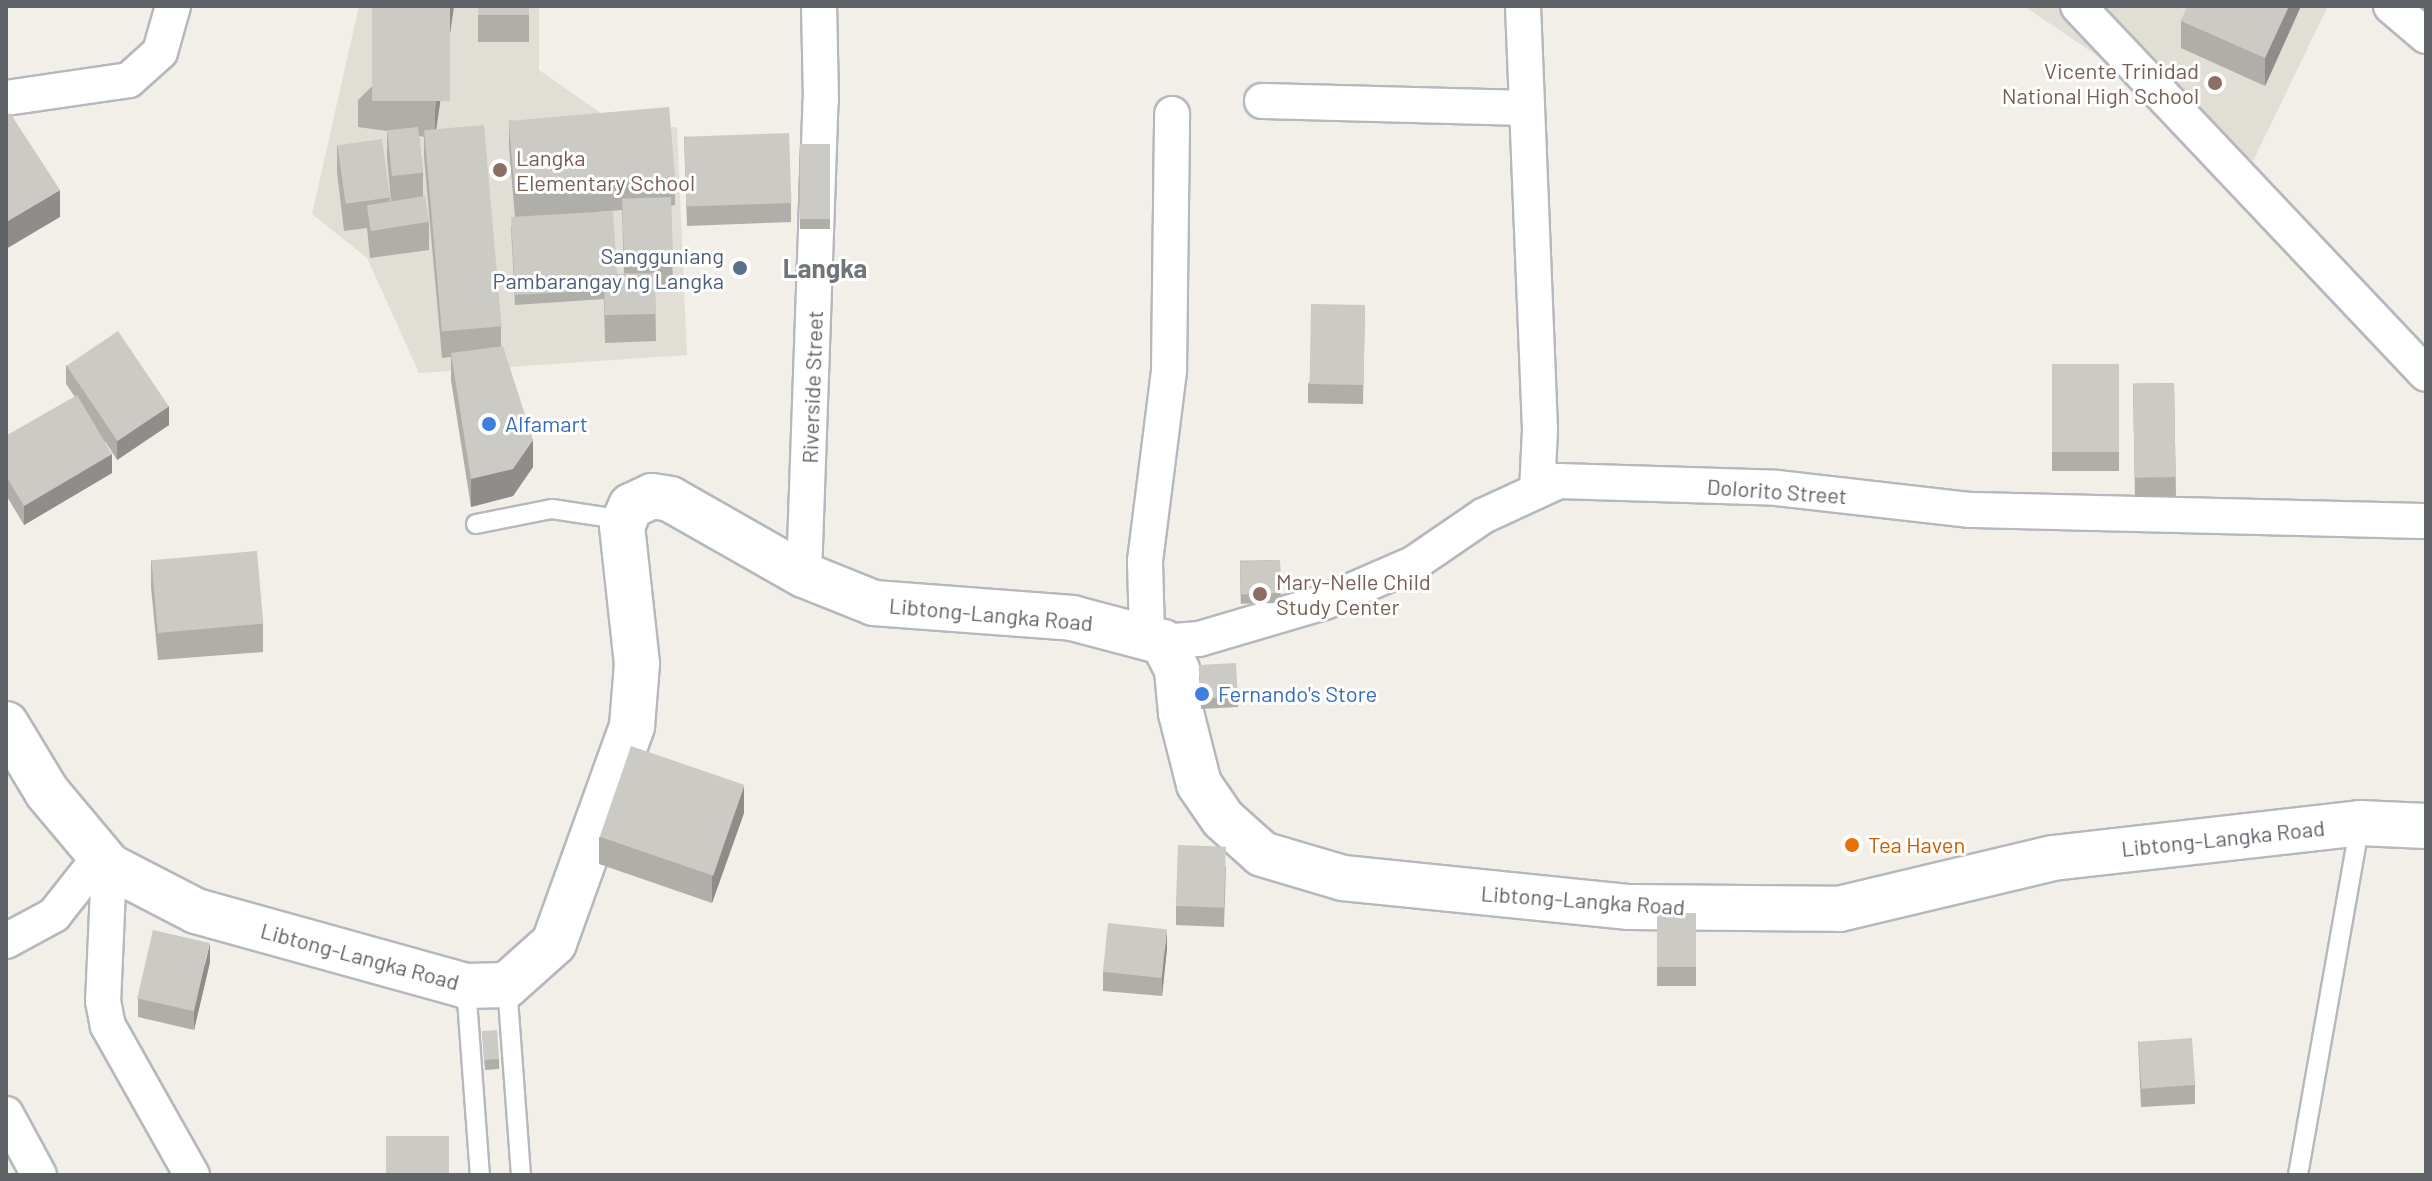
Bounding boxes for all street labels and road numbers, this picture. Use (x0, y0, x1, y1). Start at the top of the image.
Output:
street label: Riverside Street (796, 310, 828, 464)
street label: Dolorito Street (1706, 473, 1848, 509)
street label: Libtong-Langka Road (888, 592, 1094, 636)
street label: Libtong-Langka Road (2120, 814, 2326, 862)
street label: Libtong-Langka Road (1480, 880, 1686, 920)
street label: Libtong-Langka Road (258, 917, 462, 995)

